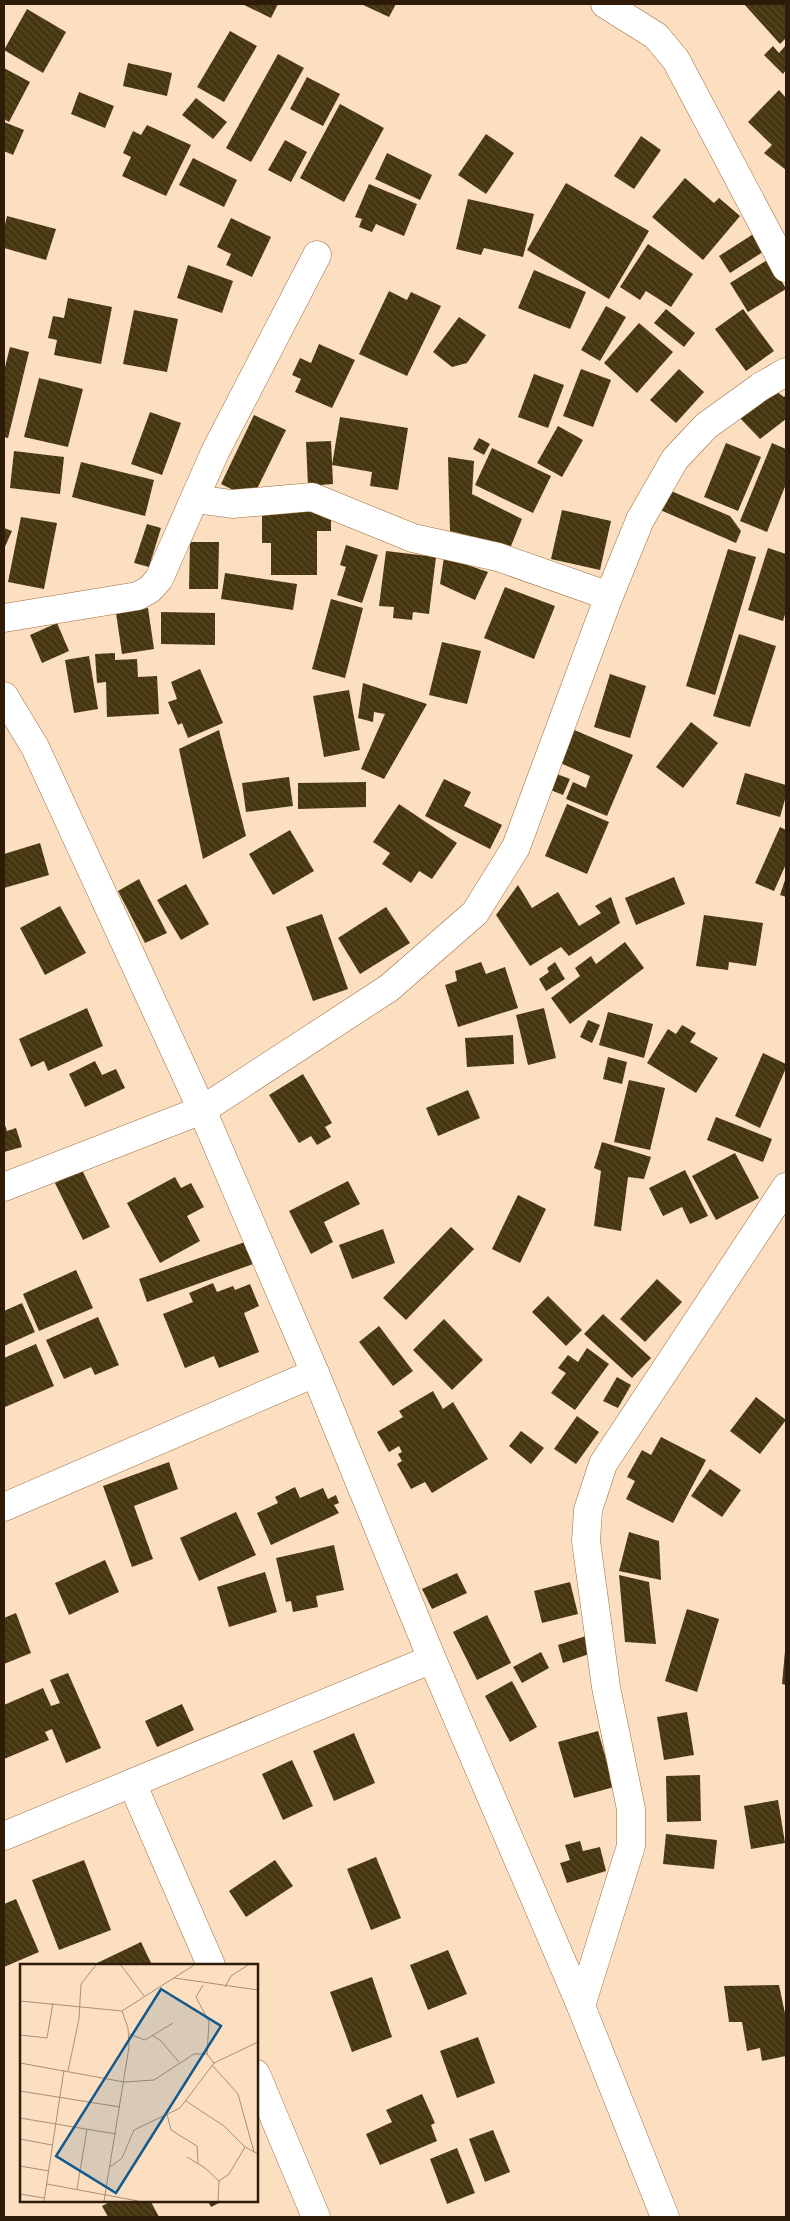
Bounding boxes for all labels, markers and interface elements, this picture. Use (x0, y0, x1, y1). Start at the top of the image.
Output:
inset map (20, 1964, 258, 2201)

